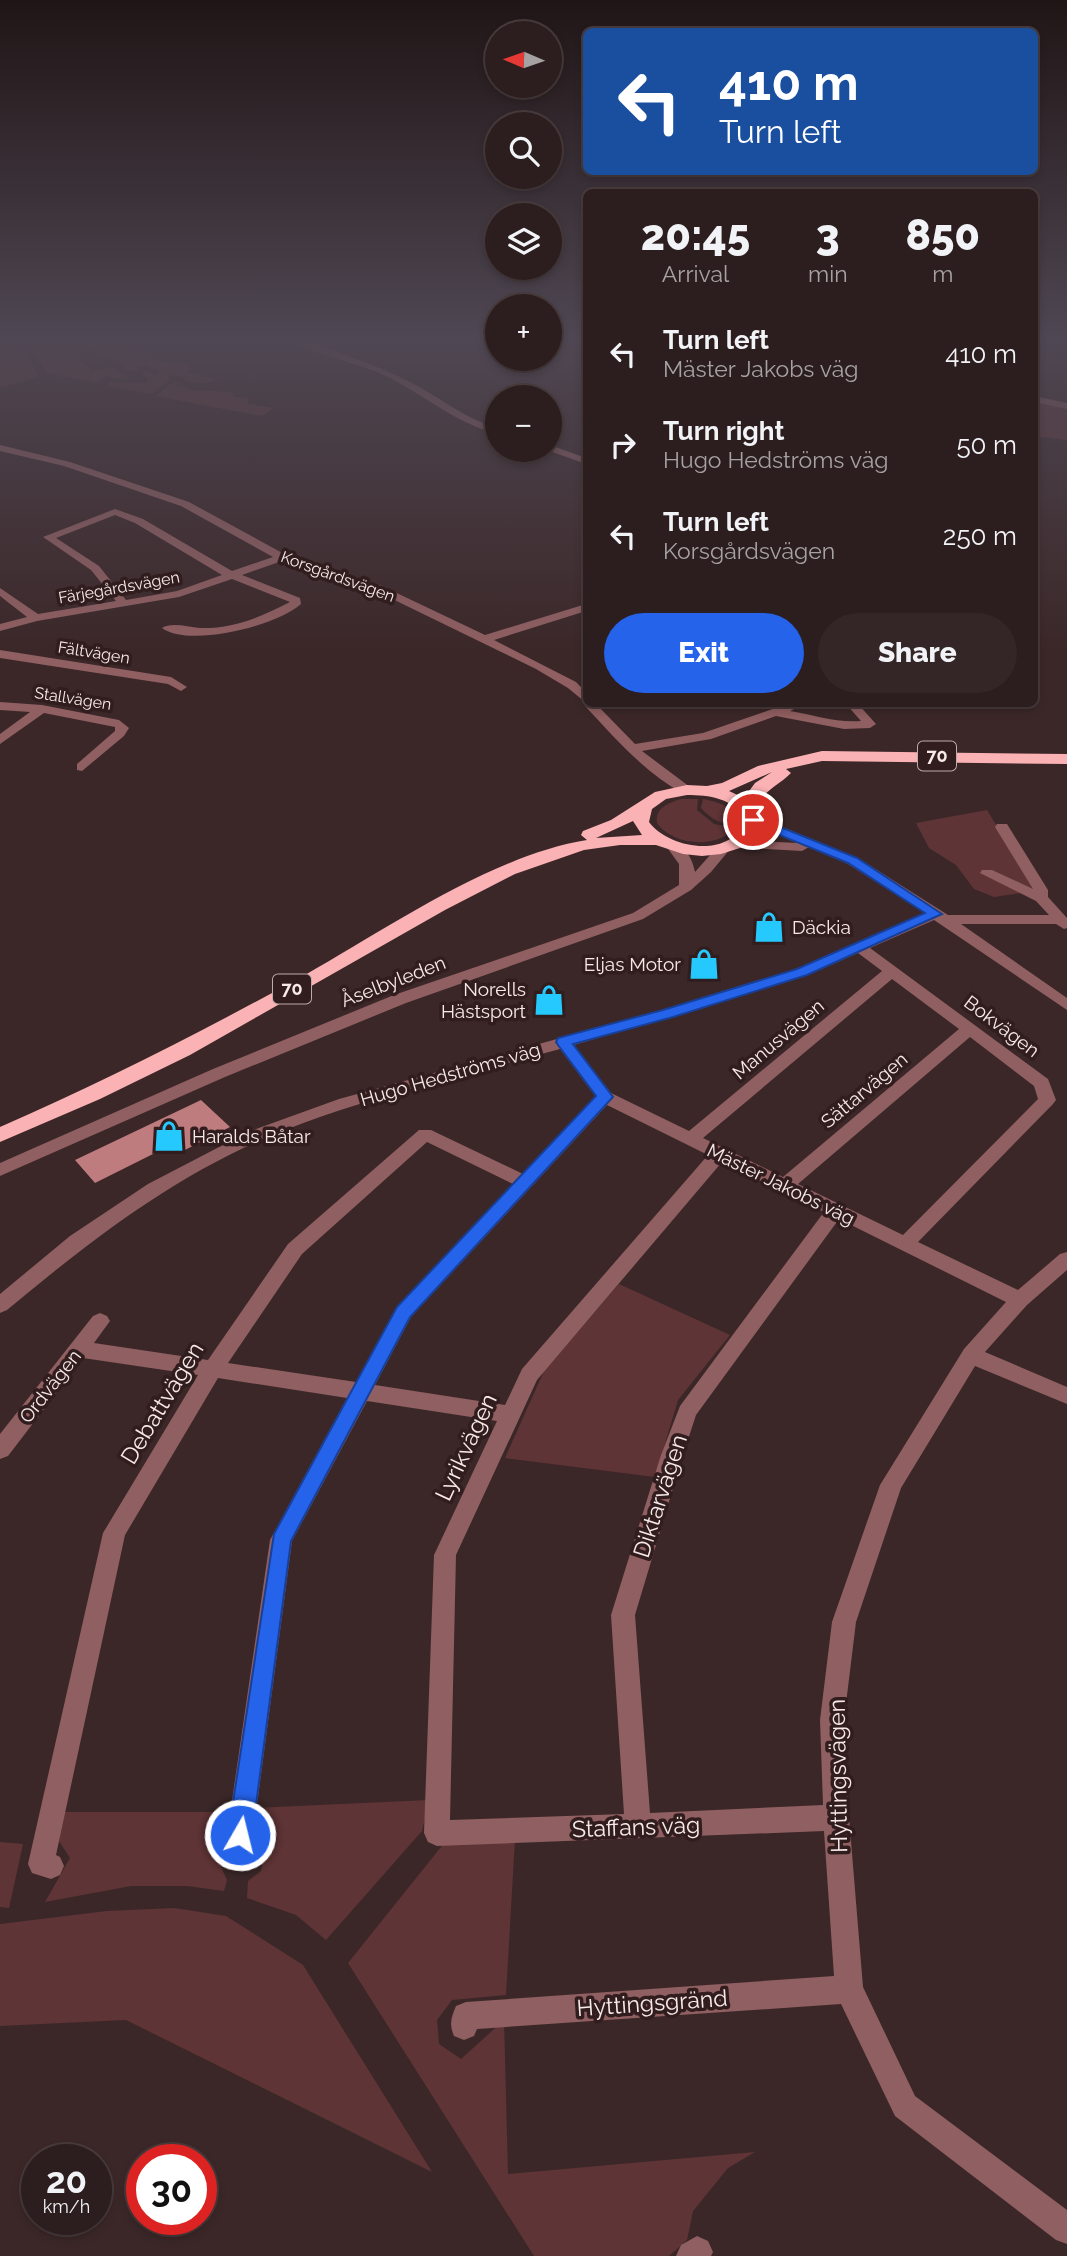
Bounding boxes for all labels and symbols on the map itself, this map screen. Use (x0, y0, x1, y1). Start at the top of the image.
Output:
north arrow (485, 21, 562, 98)
street label: Korsgårdsvägen (278, 547, 397, 606)
street label: Färjegårdsvägen (57, 567, 181, 608)
street label: Fältvägen (57, 637, 131, 668)
street label: Stallvägen (33, 683, 113, 714)
road number: 70 (918, 742, 956, 770)
pin (723, 790, 783, 850)
shop icon: Däckia (752, 910, 786, 944)
place label: Däckia (792, 916, 851, 938)
shop icon: Eljas Motor (687, 947, 721, 981)
street label: Åselbyleden (338, 951, 448, 1011)
place label: Eljas Motor (584, 953, 681, 975)
road number: 70 (273, 974, 311, 1004)
place label: Norells Hästsport (441, 978, 527, 1022)
shop icon: Norells Hästsport (532, 983, 566, 1017)
street label: Bokvägen (960, 991, 1044, 1061)
street label: Manusvägen (728, 994, 828, 1084)
street label: Hugo Hedströms väg (357, 1038, 543, 1110)
street label: Sättarvägen (816, 1048, 912, 1132)
shop icon: Haralds Båtar (152, 1119, 186, 1153)
place label: Haralds Båtar (192, 1125, 311, 1147)
street label: Mäster Jakobs väg (704, 1139, 858, 1229)
street label: Debattvägen (115, 1337, 209, 1469)
street label: Ordvägen (15, 1345, 85, 1427)
street label: Lyrikvägen (429, 1389, 502, 1505)
street label: Diktarvägen (627, 1431, 692, 1561)
street label: Hyttingsvägen (823, 1699, 852, 1853)
position arrow (203, 1798, 277, 1872)
street label: Staffans väg (571, 1811, 701, 1842)
street label: Hyttingsgränd (576, 1984, 728, 2021)
speed limit sign: 30 (126, 2144, 217, 2235)

